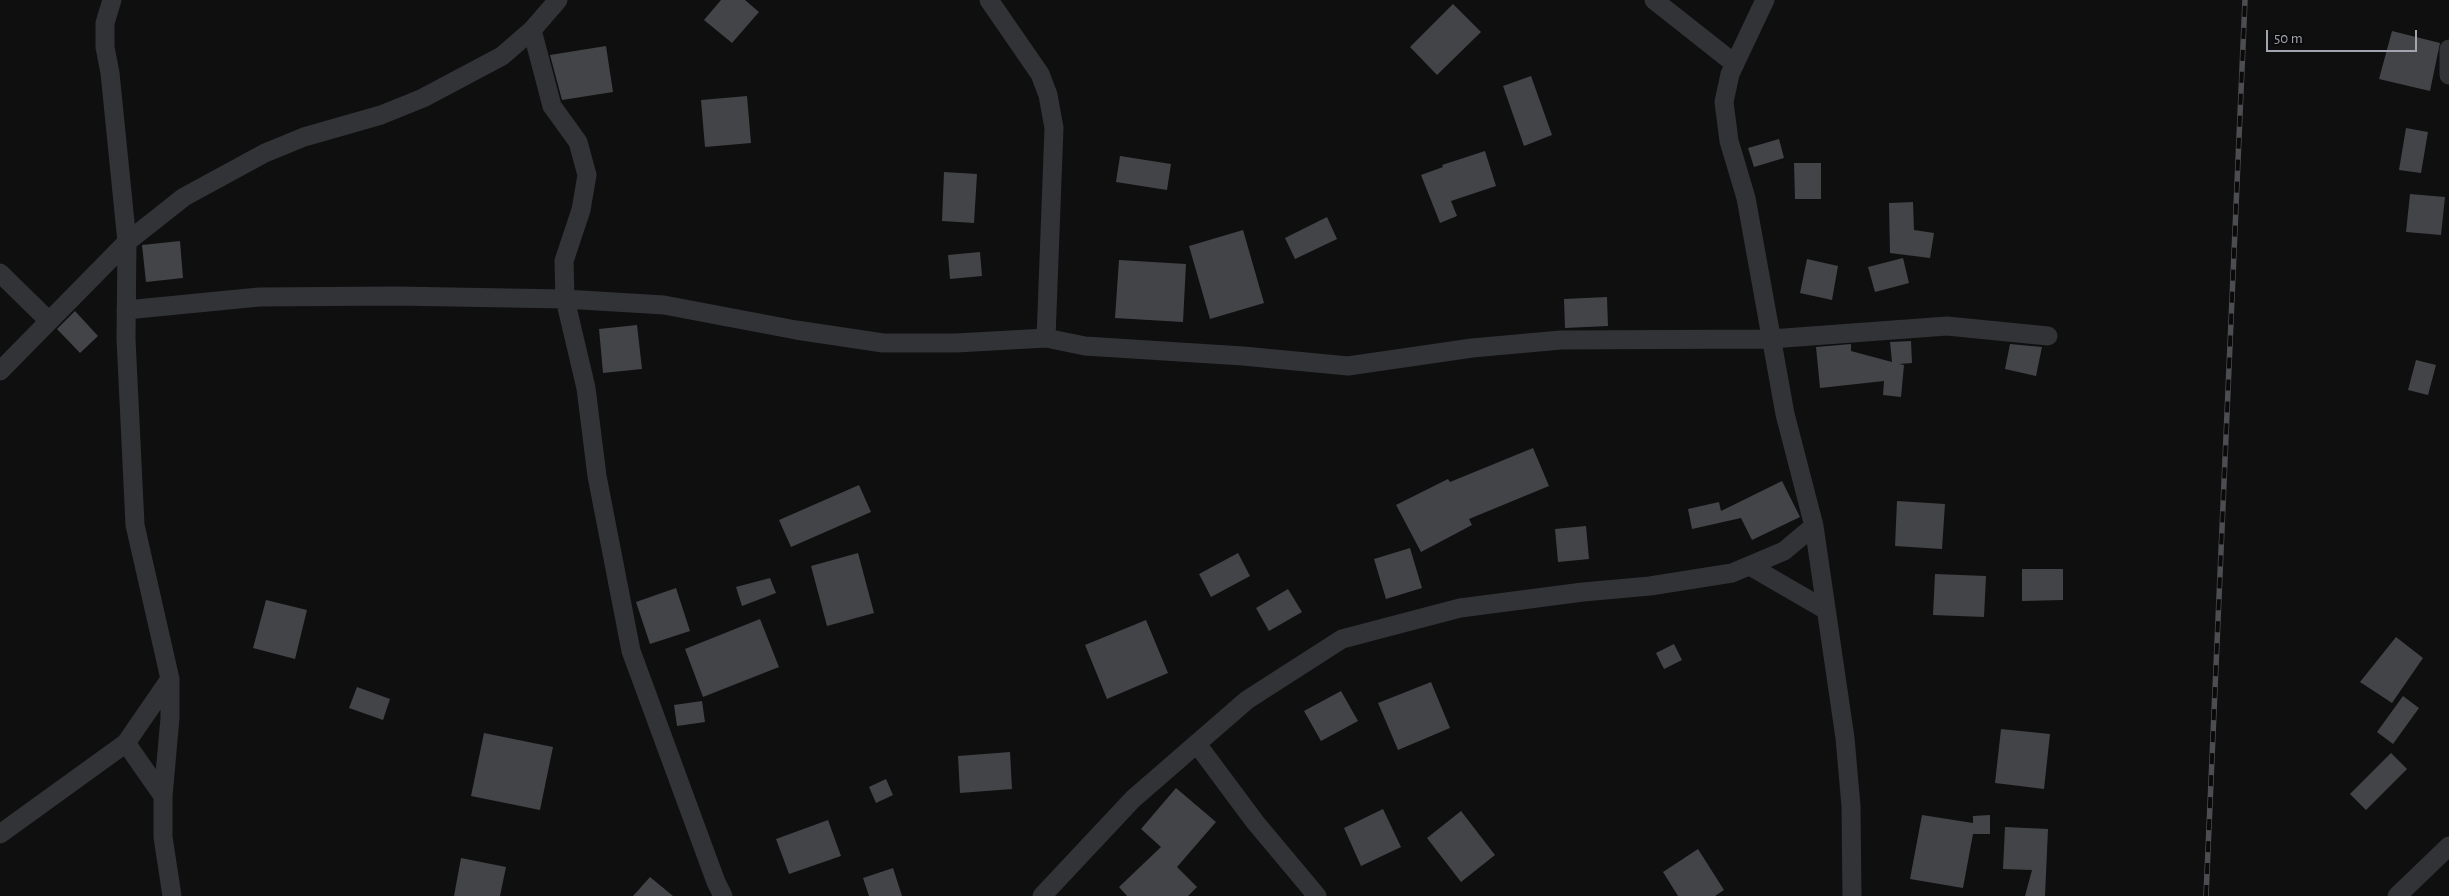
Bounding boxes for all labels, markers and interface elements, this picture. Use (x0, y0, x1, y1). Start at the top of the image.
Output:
scale bar (2269, 20, 2420, 52)
text: 50 m (2274, 31, 2303, 46)

